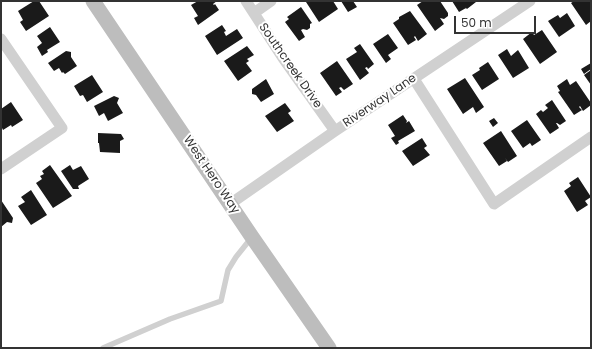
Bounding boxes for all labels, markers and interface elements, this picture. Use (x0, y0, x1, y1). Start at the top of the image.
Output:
scale bar (456, 8, 538, 34)
text: 50 m (461, 14, 492, 31)
street label: Southcreek Drive (255, 21, 325, 111)
street label: Riverway Lane (341, 71, 419, 131)
street label: West Hero Way (180, 133, 242, 217)

